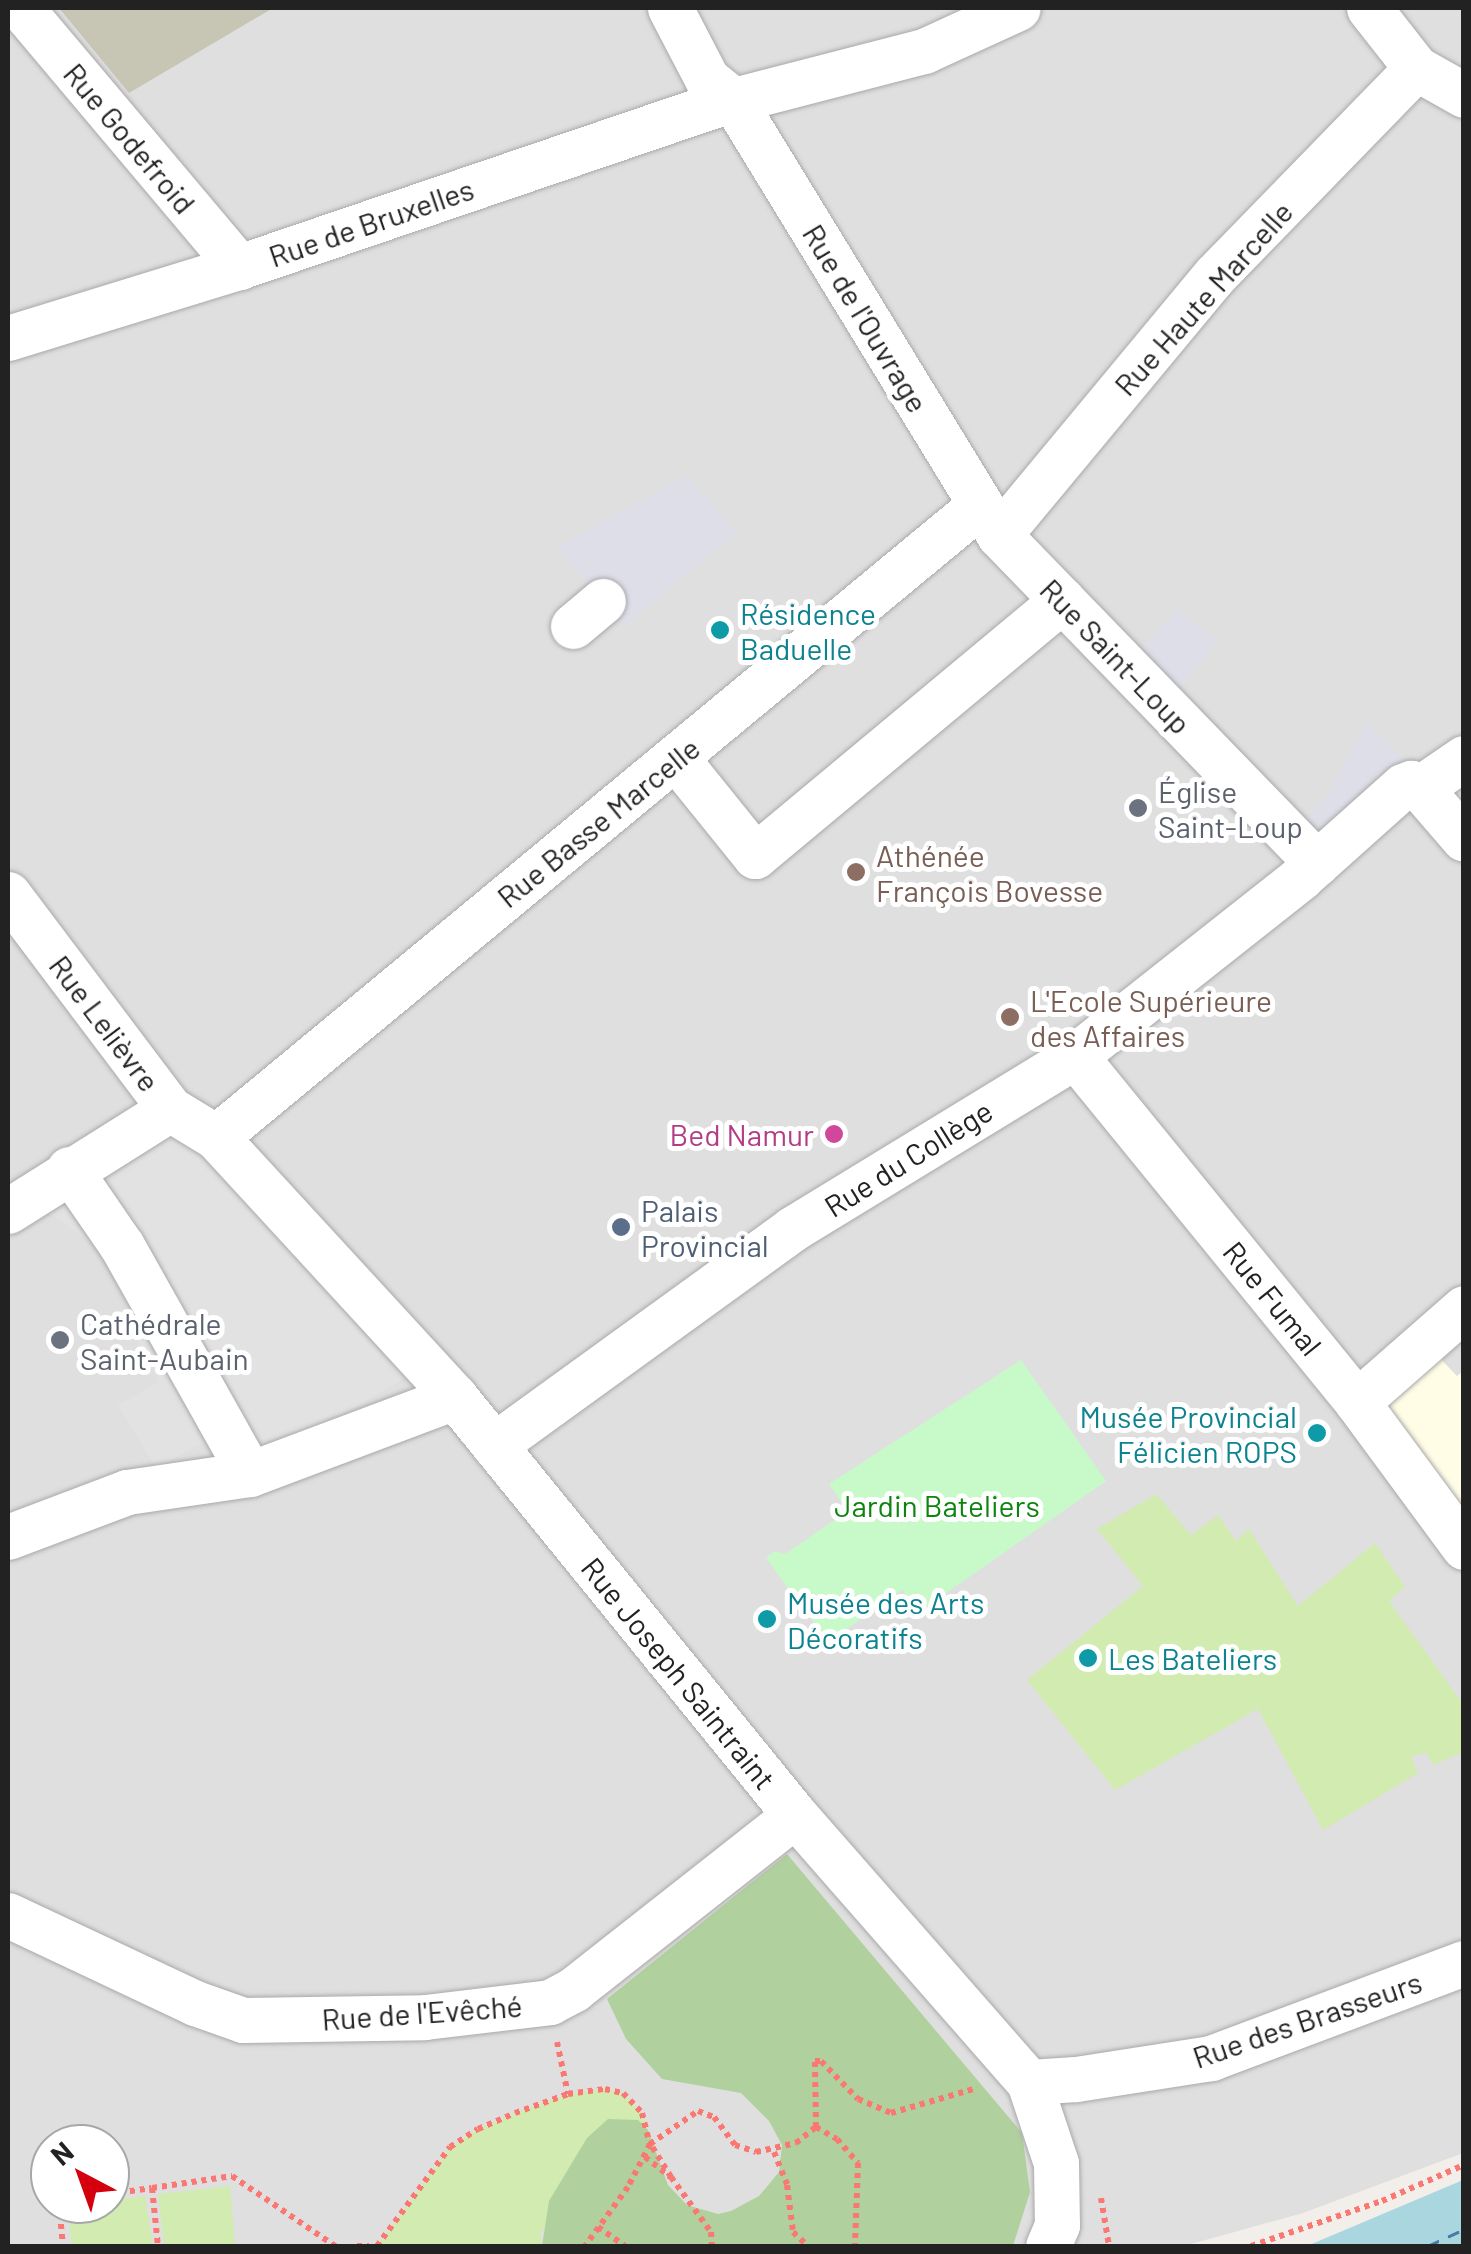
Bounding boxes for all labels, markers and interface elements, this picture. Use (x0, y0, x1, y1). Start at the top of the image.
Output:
street label: Rue Godefroid (57, 56, 203, 220)
street label: Rue de Bruxelles (264, 170, 478, 274)
street label: Rue Haute Marcelle (1106, 194, 1300, 402)
street label: Rue de l'Ouvrage (796, 217, 936, 419)
street label: Rue Saint-Loup (1033, 571, 1199, 741)
place label: Résidence Baduelle (740, 595, 876, 666)
marker: Résidence Baduelle (709, 619, 731, 641)
street label: Rue Basse Marcelle (490, 729, 706, 915)
place label: Église Saint-Loup (1158, 773, 1303, 844)
marker: Église Saint-Loup (1127, 797, 1149, 819)
place label: Athénée François Bovesse (876, 837, 1103, 908)
marker: Athénée François Bovesse (845, 861, 867, 883)
street label: Rue Lelièvre (42, 948, 168, 1098)
place label: L'Ecole Supérieure des Affaires (1030, 982, 1272, 1052)
marker: L'Ecole Supérieure des Affaires (999, 1006, 1021, 1028)
street label: Rue du Collège (817, 1092, 999, 1224)
place label: Bed Namur (669, 1116, 814, 1152)
marker: Bed Namur (823, 1123, 845, 1145)
place label: Palais Provincial (641, 1192, 769, 1262)
marker: Palais Provincial (610, 1216, 632, 1238)
street label: Rue Fumal (1216, 1234, 1330, 1362)
place label: Cathédrale Saint-Aubain (80, 1305, 249, 1376)
marker: Cathédrale Saint-Aubain (49, 1329, 71, 1351)
place label: Musée Provincial Félicien ROPS (1079, 1398, 1297, 1468)
marker: Musée Provincial Félicien ROPS (1306, 1422, 1328, 1444)
park label: Jardin Bateliers (834, 1487, 1040, 1523)
street label: Rue Joseph Saintraint (574, 1550, 784, 1796)
place label: Musée des Arts Décoratifs (787, 1584, 984, 1654)
marker: Musée des Arts Décoratifs (756, 1608, 778, 1630)
place label: Les Bateliers (1108, 1640, 1277, 1676)
marker: Les Bateliers (1077, 1647, 1099, 1669)
street label: Rue des Brasseurs (1188, 1963, 1426, 2075)
street label: Rue de l'Evêché (320, 1987, 524, 2037)
north arrow (30, 2124, 130, 2224)
text: N (43, 2134, 80, 2172)

